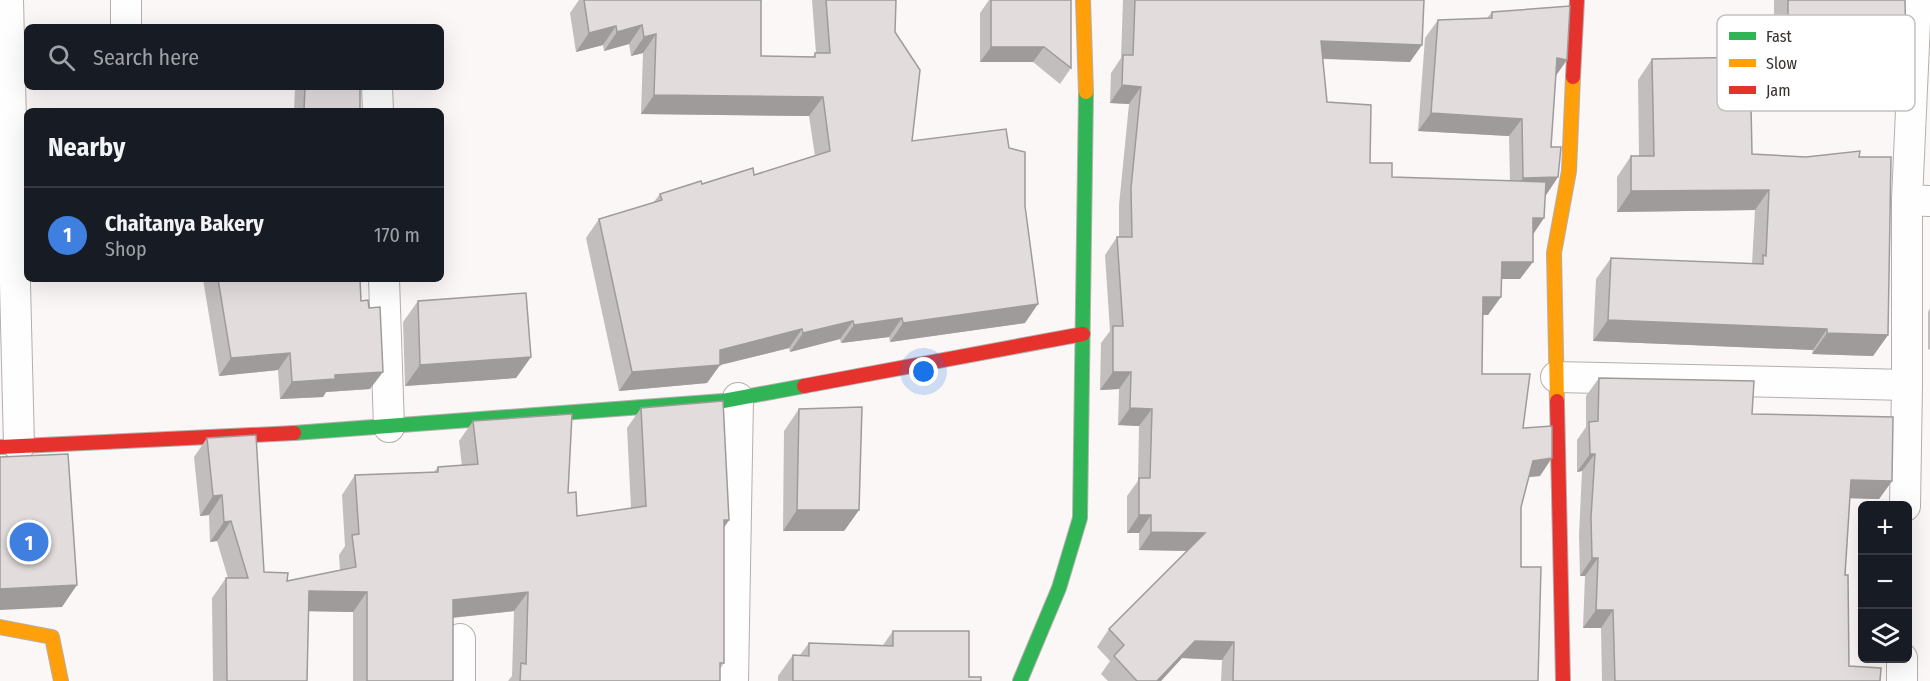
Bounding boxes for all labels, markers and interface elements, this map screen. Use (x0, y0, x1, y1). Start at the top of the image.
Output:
legend (1717, 15, 1915, 111)
search box (24, 24, 444, 90)
text: Fast (1766, 27, 1793, 46)
icon: search (45, 41, 78, 74)
text: Search here (93, 44, 199, 71)
text: Slow (1766, 54, 1797, 73)
text: Jam (1766, 81, 1791, 100)
text: Nearby (48, 132, 125, 163)
text: Chaitanya Bakery (105, 210, 264, 237)
text: 1 (63, 223, 72, 247)
text: 170 m (374, 223, 420, 247)
text: Shop (105, 237, 147, 261)
your location (909, 357, 938, 386)
map controls (1858, 501, 1912, 663)
button: + (1858, 501, 1912, 555)
pin: 1 (9, 520, 48, 564)
button: − (1858, 555, 1912, 609)
button: layers (1858, 609, 1912, 663)

